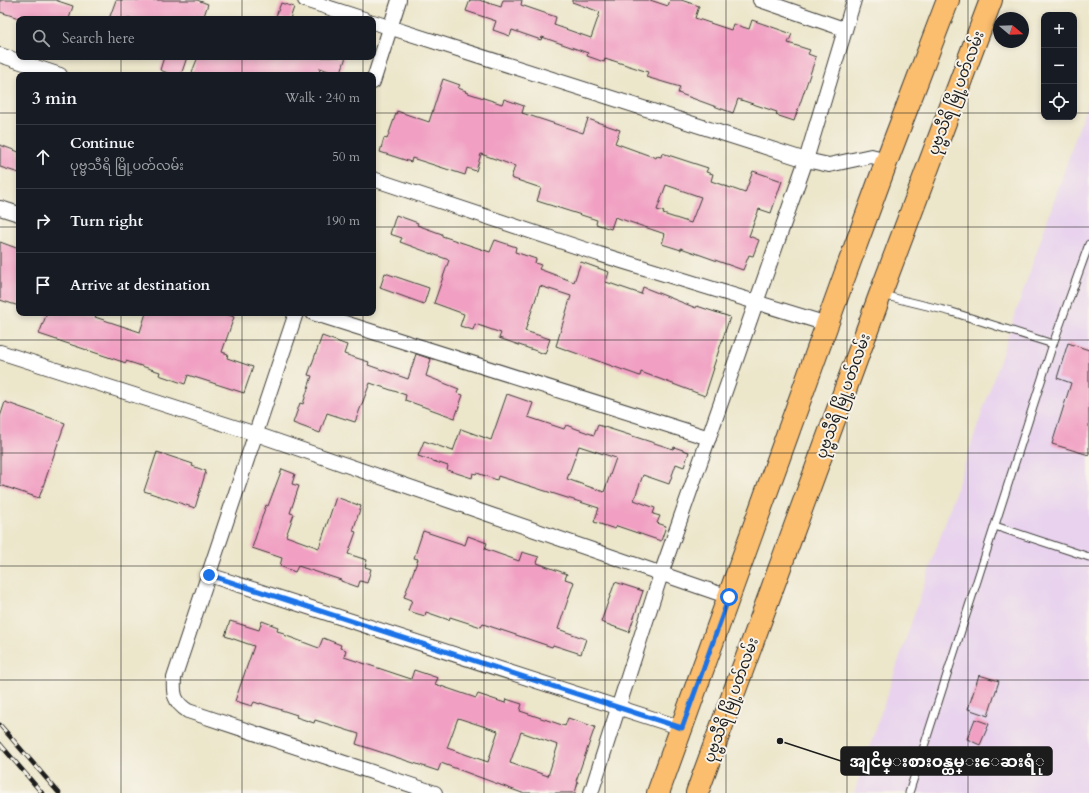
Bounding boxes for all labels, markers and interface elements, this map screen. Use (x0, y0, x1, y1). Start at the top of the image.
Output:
north arrow (993, 12, 1029, 48)
map controls (1041, 12, 1077, 120)
button: + (1041, 12, 1077, 48)
search box (16, 16, 376, 60)
icon: search (30, 27, 52, 49)
text: Search here (62, 28, 135, 48)
street label: ပုဗ္ဗသီရိ မြို့ပတ်လမ်း (923, 28, 991, 159)
button: − (1041, 48, 1077, 84)
button: locate (1041, 84, 1077, 120)
text: 3 min (32, 87, 77, 110)
text: Walk · 240 m (285, 89, 360, 107)
text: Continue (70, 133, 135, 153)
icon: ahead (32, 146, 54, 168)
text: 50 m (332, 148, 360, 166)
text: ပုဗ္ဗသီရိ မြို့ပတ်လမ်း (70, 157, 184, 175)
icon: right (32, 210, 54, 232)
text: Turn right (70, 211, 143, 231)
text: 190 m (326, 212, 360, 230)
icon: arrive (32, 274, 54, 296)
text: Arrive at destination (70, 275, 210, 295)
street label: ပုဗ္ဗသီရိ မြို့ပတ်လမ်း (811, 331, 877, 462)
route end (200, 566, 218, 584)
route start (720, 588, 738, 606)
street label: ပုဗ္ဗသီရိ မြို့ပတ်လမ်း (699, 635, 765, 766)
callout: အျငိမ္းစားဝန္ထမ္းေဆးရံု (841, 747, 1052, 775)
text: အျငိမ္းစားဝန္ထမ္းေဆးရံု (849, 751, 1045, 775)

